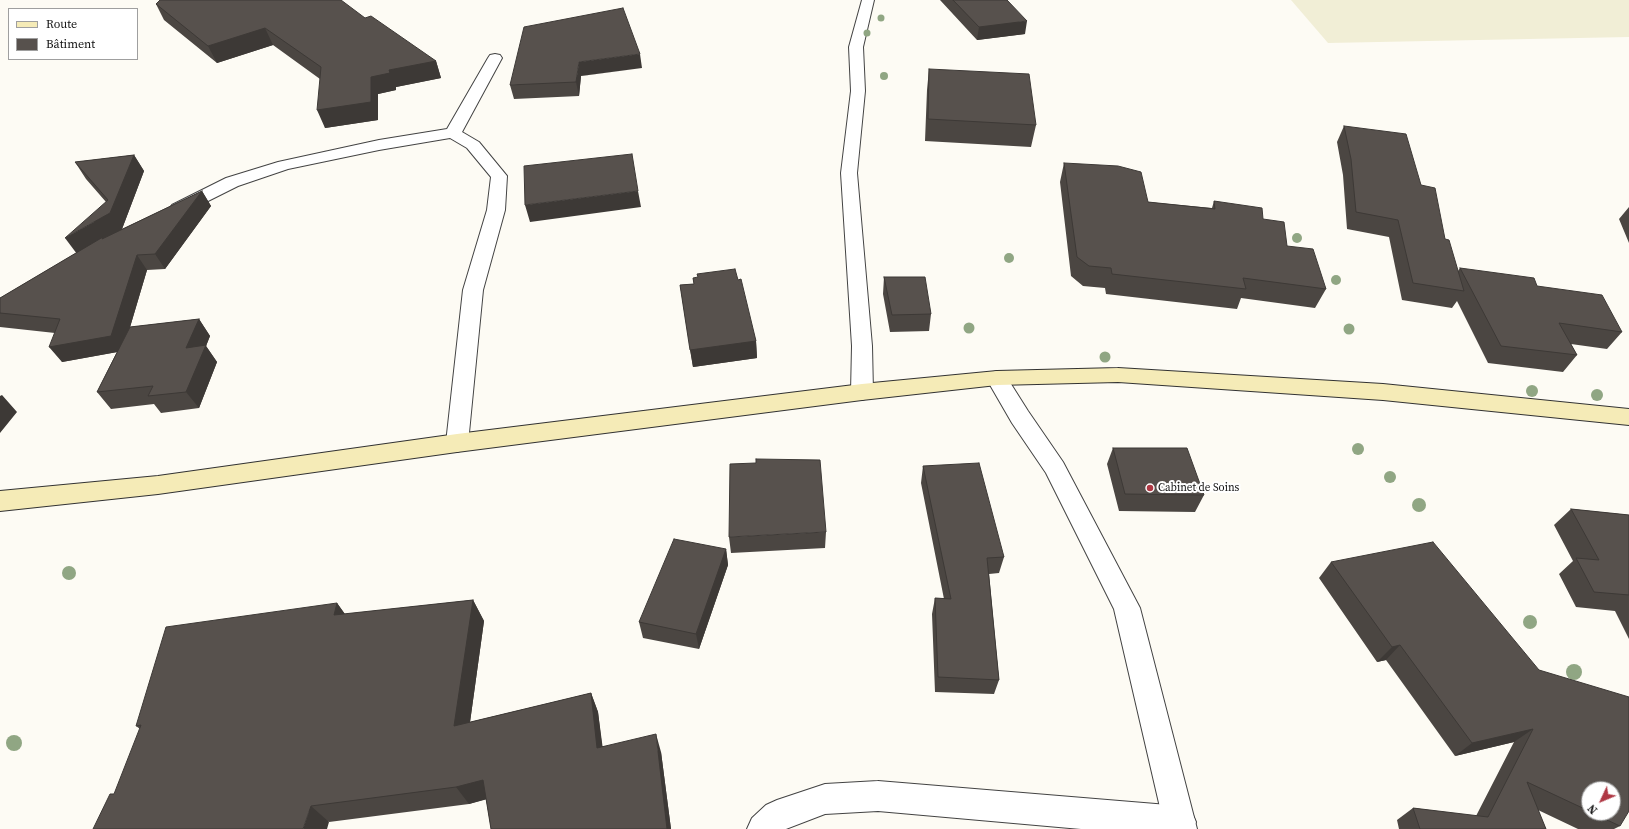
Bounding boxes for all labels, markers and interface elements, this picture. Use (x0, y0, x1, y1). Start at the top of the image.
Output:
legend (8, 8, 138, 60)
text: Route (46, 16, 77, 32)
text: Bâtiment (46, 36, 95, 52)
place label: Cabinet de Soins (1158, 481, 1239, 495)
marker: Cabinet de Soins (1145, 483, 1155, 493)
north arrow (1581, 781, 1621, 821)
text: N (1585, 801, 1601, 817)

